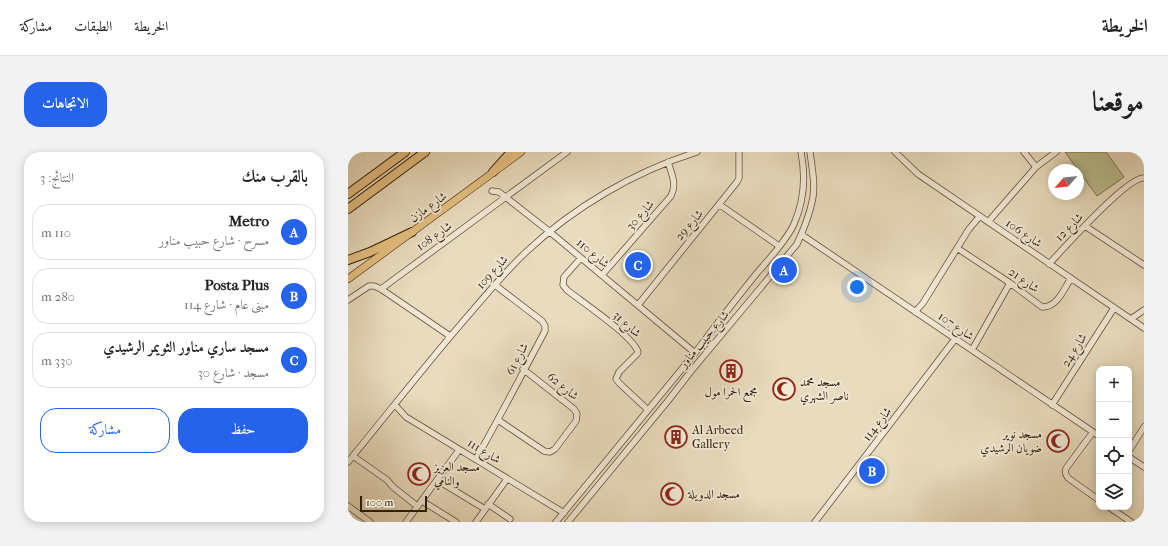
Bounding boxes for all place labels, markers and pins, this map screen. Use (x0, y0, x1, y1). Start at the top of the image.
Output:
pin: C (625, 250, 651, 280)
pin: A (771, 255, 797, 285)
building icon: مجمع الحمرا مول (718, 358, 744, 384)
place label: مسجد محمد ناصر الشهري (800, 375, 849, 406)
mosque icon: مسجد محمد ناصر الشهري (771, 376, 797, 402)
place label: مجمع الحمرا مول (705, 385, 757, 403)
place label: Al Arbeed Gallery (691, 423, 744, 451)
building icon: Al Arbeed Gallery (663, 424, 689, 450)
place label: مسجد نوير ضويان الرشيدي (980, 427, 1042, 458)
mosque icon: مسجد نوير ضويان الرشيدي (1045, 428, 1071, 454)
pin: B (859, 456, 885, 486)
place label: مسجد العزيز والنامي (432, 460, 480, 491)
mosque icon: مسجد العزيز والنامي (406, 461, 432, 487)
mosque icon: مسجد الدويلة (659, 481, 685, 507)
place label: مسجد الدويلة (687, 487, 740, 502)

